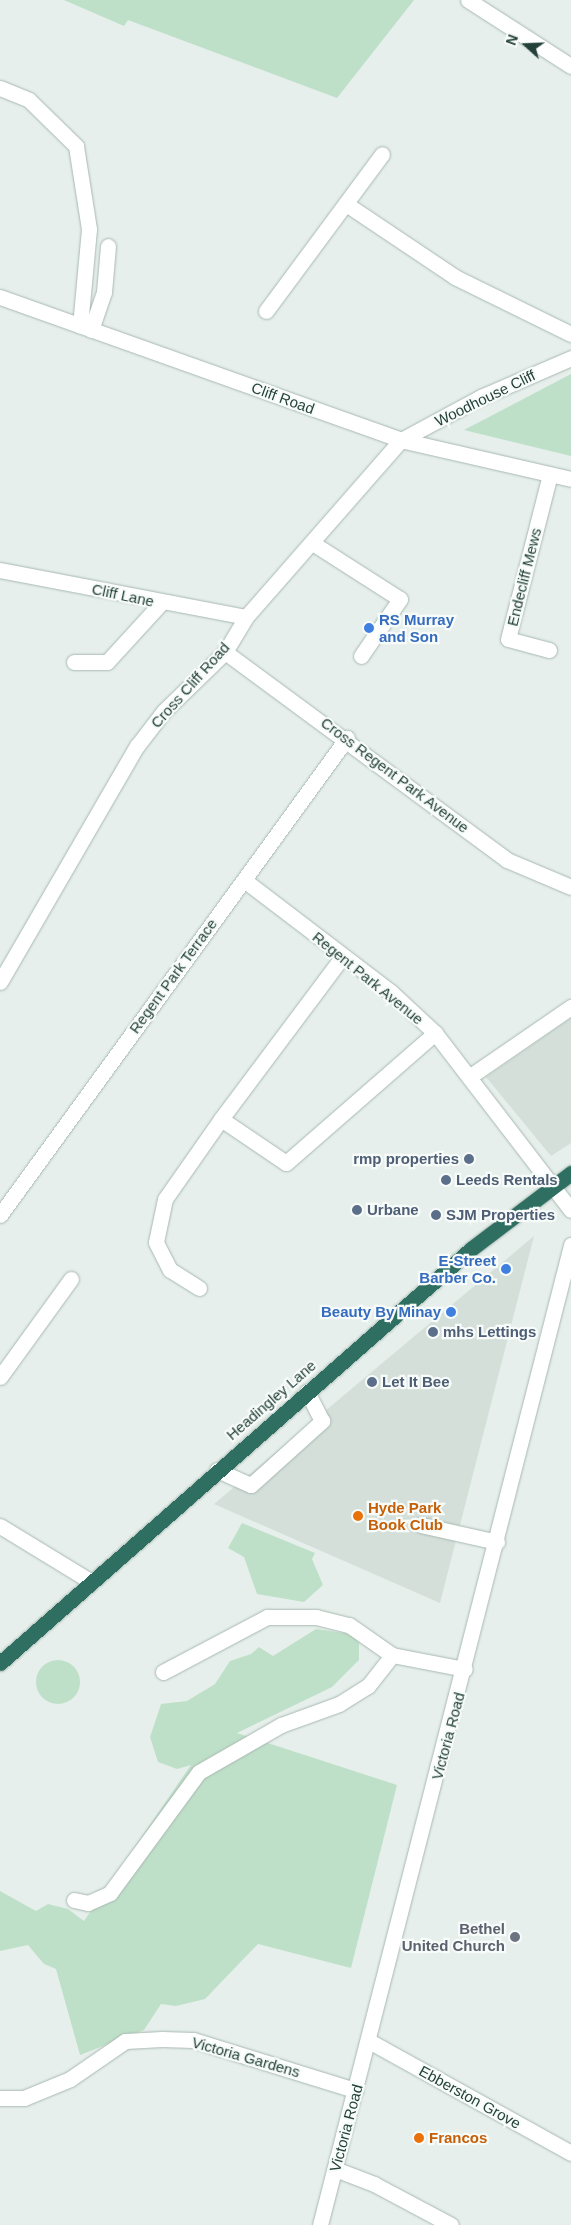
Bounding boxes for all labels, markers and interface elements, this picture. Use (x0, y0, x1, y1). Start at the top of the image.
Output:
north arrow (501, 20, 551, 70)
text: N (503, 32, 521, 47)
street label: Woodhouse Cliff (432, 366, 538, 430)
street label: Cliff Road (249, 378, 317, 418)
street label: Endecliff Mews (503, 526, 545, 628)
street label: Cliff Lane (90, 580, 156, 610)
place label: RS Murray and Son (379, 610, 454, 645)
marker: RS Murray and Son (363, 622, 375, 634)
street label: Cross Cliff Road (147, 639, 233, 731)
street label: Cross Regent Park Avenue (317, 713, 473, 837)
street label: Regent Park Terrace (125, 915, 221, 1037)
street label: Regent Park Avenue (309, 928, 427, 1028)
place label: rmp properties (353, 1150, 459, 1168)
marker: rmp properties (463, 1153, 475, 1165)
place label: Leeds Rentals (456, 1171, 558, 1189)
marker: Leeds Rentals (440, 1174, 452, 1186)
place label: Urbane (367, 1201, 419, 1219)
marker: Urbane (351, 1204, 363, 1216)
place label: SJM Properties (446, 1206, 555, 1224)
marker: SJM Properties (430, 1209, 442, 1221)
place label: E-Street Barber Co. (419, 1251, 496, 1286)
marker: E-Street Barber Co. (500, 1263, 512, 1275)
place label: Beauty By Minay (321, 1303, 441, 1321)
marker: Beauty By Minay (445, 1306, 457, 1318)
place label: mhs Lettings (443, 1323, 536, 1341)
marker: mhs Lettings (427, 1326, 439, 1338)
street label: Headingley Lane (223, 1356, 319, 1444)
place label: Let It Bee (382, 1373, 450, 1391)
marker: Let It Bee (366, 1376, 378, 1388)
place label: Hyde Park Book Club (368, 1498, 443, 1533)
marker: Hyde Park Book Club (352, 1510, 364, 1522)
street label: Victoria Road (428, 1690, 468, 1782)
place label: Bethel United Church (402, 1919, 505, 1954)
marker: Bethel United Church (509, 1931, 521, 1943)
street label: Victoria Gardens (190, 2033, 302, 2081)
street label: Ebberston Grove (416, 2062, 524, 2132)
street label: Victoria Road (326, 2082, 366, 2174)
place label: Francos (429, 2129, 487, 2147)
marker: Francos (413, 2132, 425, 2144)

